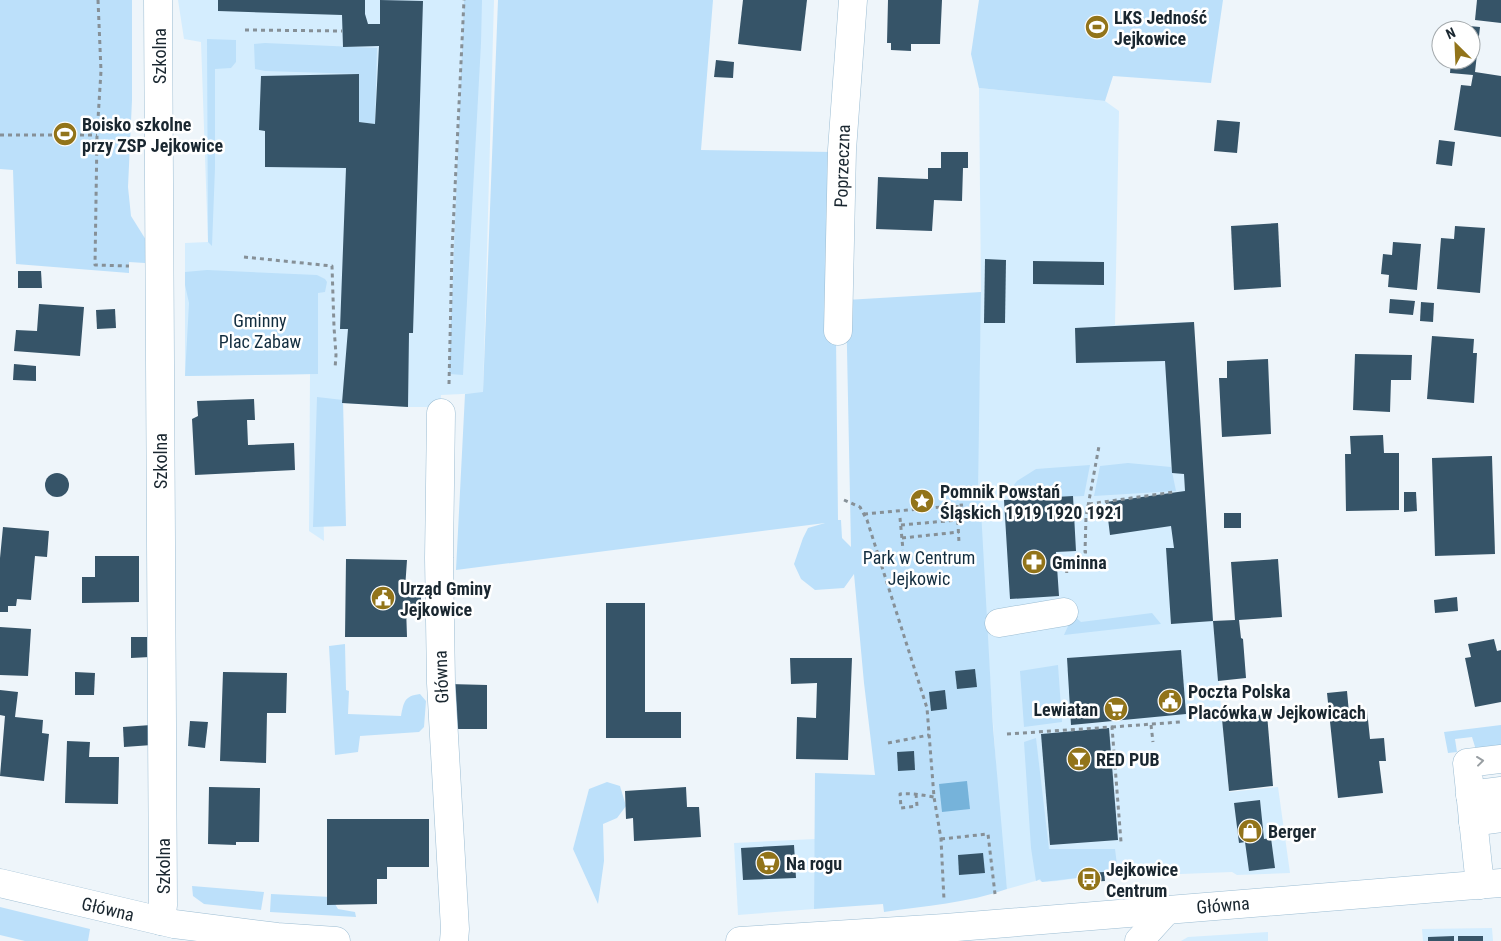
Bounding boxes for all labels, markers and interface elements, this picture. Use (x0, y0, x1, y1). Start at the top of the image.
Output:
place label: LKS Jedność Jejkowice (1114, 7, 1207, 49)
sports icon: LKS Jedność Jejkowice (1084, 14, 1110, 40)
north arrow (1431, 20, 1481, 70)
text: N (1444, 24, 1458, 42)
street label: Szkolna (149, 28, 170, 84)
place label: Boisko szkolne przy ZSP Jejkowice (82, 114, 223, 156)
sports icon: Boisko szkolne przy ZSP Jejkowice (52, 121, 78, 147)
street label: Poprzeczna (830, 124, 854, 208)
park label: Gminny Plac Zabaw (219, 310, 302, 352)
street label: Szkolna (150, 433, 171, 489)
place label: Pomnik Powstań Śląskich 1919 1920 1921 (940, 481, 1123, 523)
place icon: Pomnik Powstań Śląskich 1919 1920 1921 (909, 488, 935, 514)
park label: Park w Centrum Jejkowic (863, 547, 975, 589)
pharmacy icon: Gminna (1021, 549, 1047, 575)
place label: Gminna (1052, 552, 1107, 573)
place label: Urząd Gminy Jejkowice (400, 578, 491, 620)
public building icon: Urząd Gminy Jejkowice (370, 585, 396, 611)
street label: Główna (430, 650, 452, 704)
place label: Poczta Polska Placówka w Jejkowicach (1188, 681, 1366, 723)
public building icon: Poczta Polska Placówka w Jejkowicach (1157, 688, 1183, 714)
supermarket icon: Lewiatan (1103, 696, 1129, 722)
place label: Lewiatan (1033, 699, 1098, 720)
bar icon: RED PUB (1066, 746, 1092, 772)
place label: RED PUB (1096, 749, 1160, 770)
one-way arrow (1476, 756, 1484, 767)
shop icon: Berger (1237, 818, 1263, 844)
place label: Berger (1268, 821, 1316, 842)
street label: Szkolna (153, 838, 174, 894)
supermarket icon: Na rogu (755, 850, 781, 876)
place label: Na rogu (786, 853, 842, 874)
place label: Jejkowice Centrum (1106, 859, 1179, 901)
bus stop icon: Jejkowice Centrum (1076, 866, 1102, 892)
street label: Główna (1196, 892, 1250, 918)
street label: Główna (80, 893, 136, 925)

